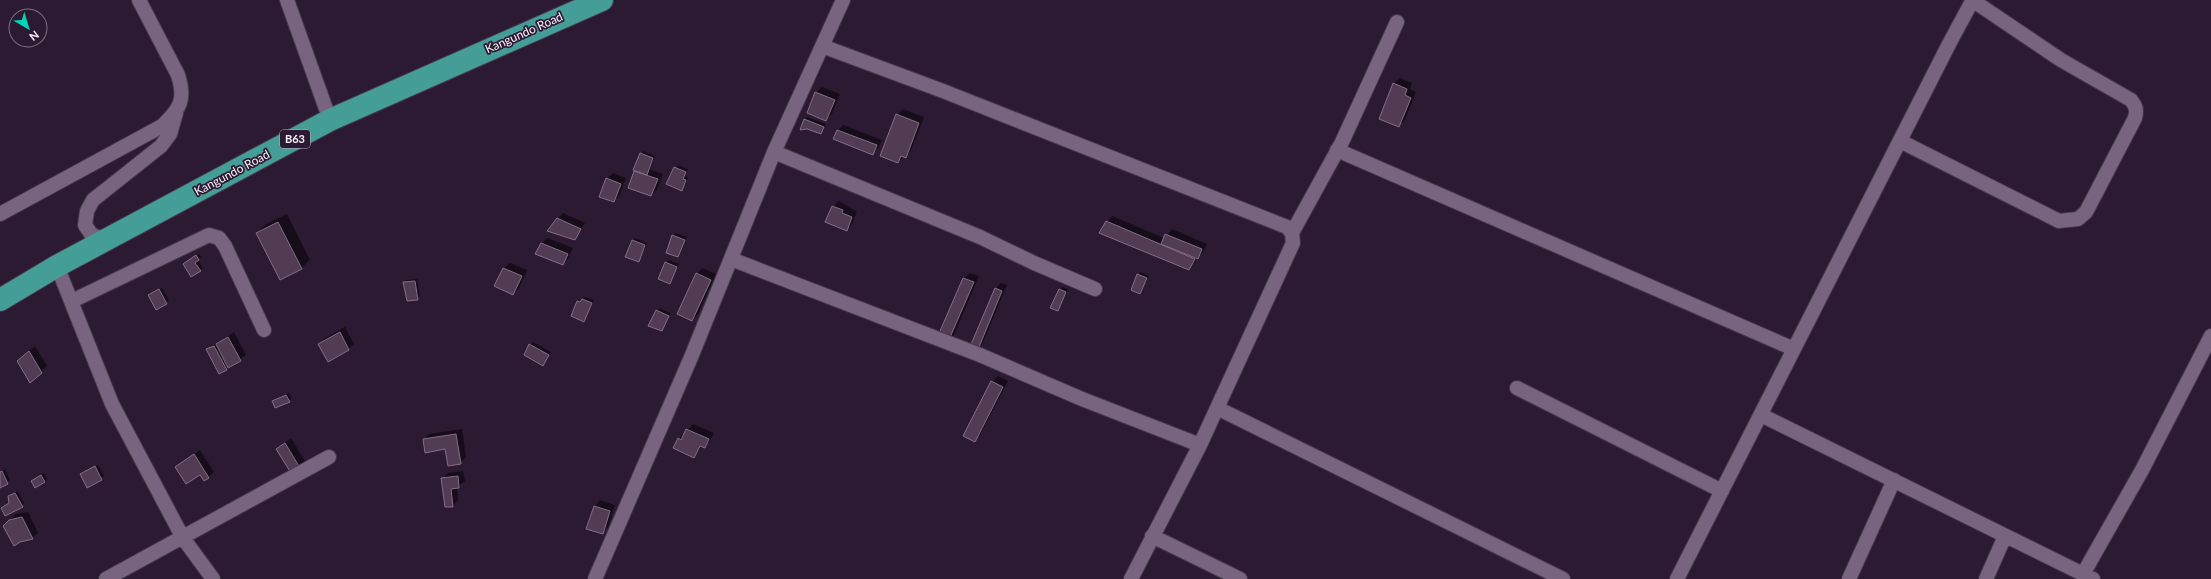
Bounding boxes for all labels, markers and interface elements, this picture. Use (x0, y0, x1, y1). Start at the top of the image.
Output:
north arrow (8, 8, 48, 48)
street label: Kangundo Road (483, 9, 565, 56)
text: N (27, 29, 42, 44)
road number: B63 (280, 130, 310, 148)
street label: Kangundo Road (191, 146, 272, 199)

